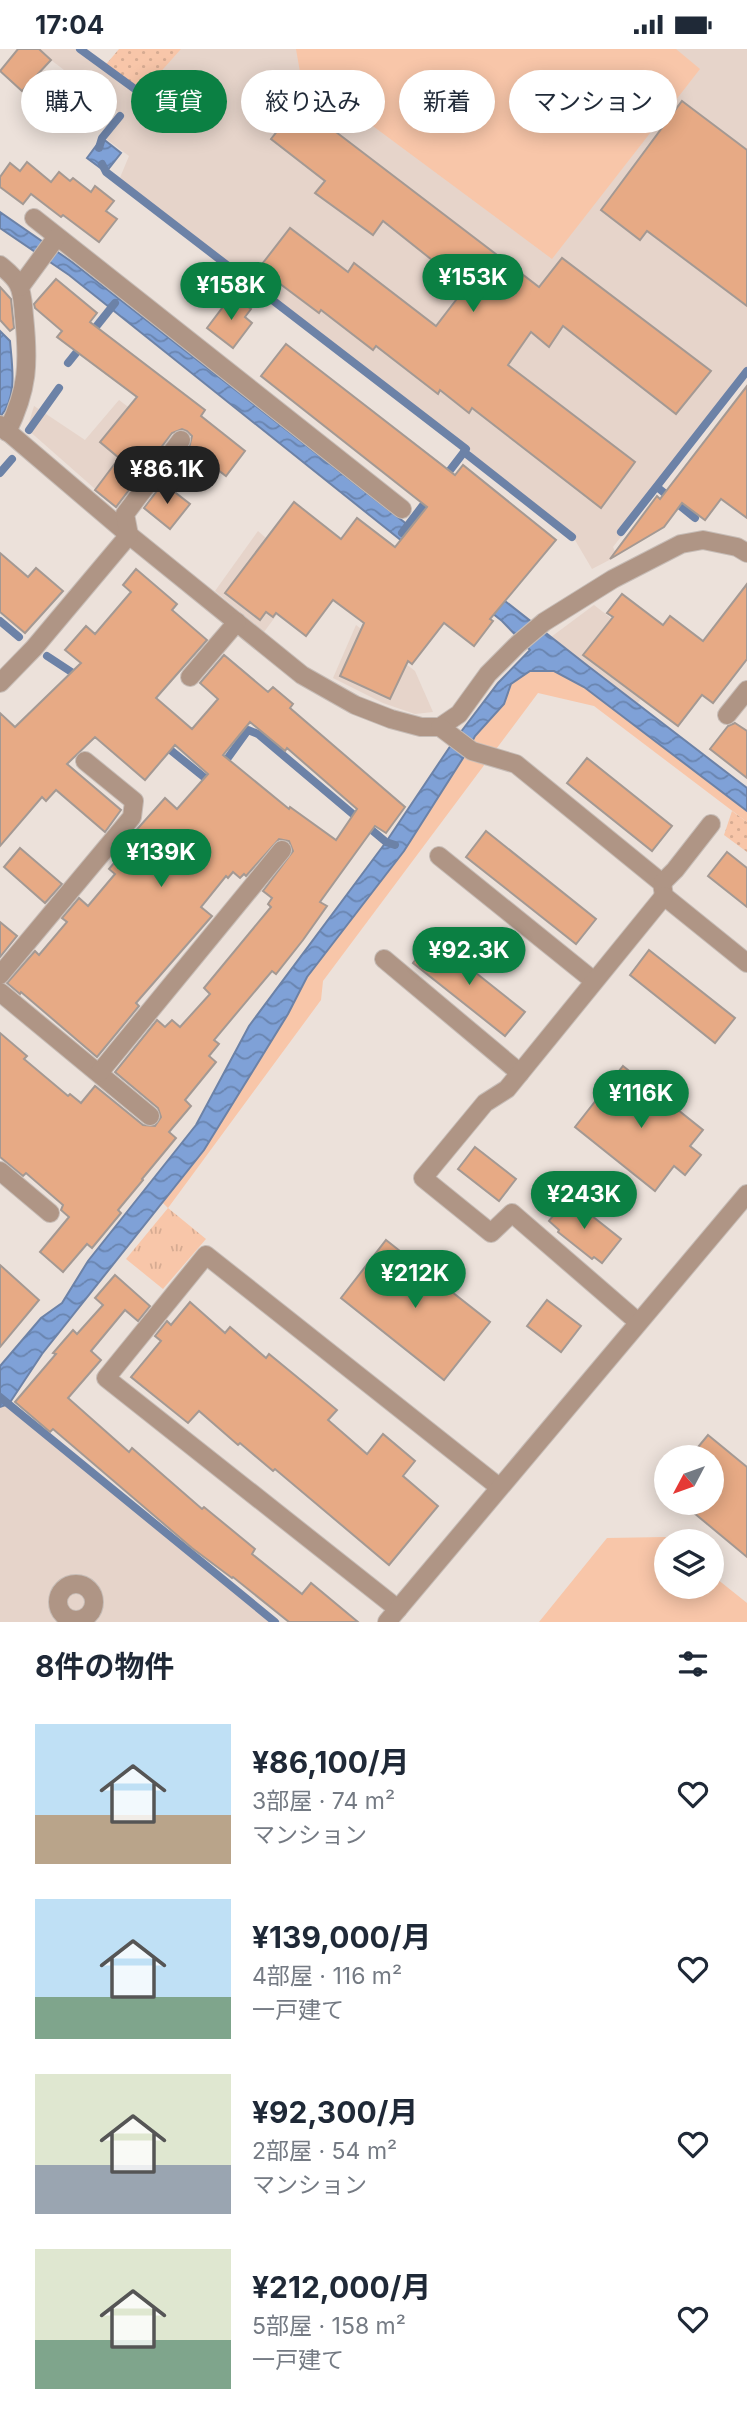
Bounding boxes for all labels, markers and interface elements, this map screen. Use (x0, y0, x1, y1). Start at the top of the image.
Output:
text: 17:04 (35, 9, 104, 40)
chip: 購入 (21, 70, 117, 133)
chip: 賃貸 (131, 70, 227, 133)
chip: 絞り込み (241, 70, 385, 133)
chip: 新着 (399, 70, 495, 133)
chip: マンション (509, 70, 677, 133)
pin: ¥153K (424, 254, 522, 314)
pin: ¥158K (182, 263, 280, 322)
text: ¥153K (438, 263, 508, 291)
text: ¥158K (196, 271, 266, 299)
pin: ¥86.1K (110, 447, 224, 506)
text: ¥86.1K (130, 455, 204, 483)
pin: ¥139K (112, 829, 210, 889)
text: ¥139K (126, 838, 196, 866)
pin: ¥92.3K (412, 927, 526, 987)
text: ¥92.3K (428, 936, 510, 964)
pin: ¥116K (592, 1070, 690, 1130)
text: ¥116K (609, 1079, 673, 1107)
pin: ¥243K (535, 1171, 633, 1231)
text: ¥243K (547, 1180, 621, 1208)
pin: ¥212K (366, 1251, 464, 1310)
text: ¥212K (381, 1259, 449, 1287)
north arrow (654, 1445, 724, 1515)
map controls (654, 1445, 724, 1599)
button: layers (654, 1529, 724, 1599)
icon: filters (674, 1645, 712, 1683)
text: 8件の物件 (35, 1648, 175, 1684)
text: ¥86,100/月 (252, 1744, 410, 1780)
icon: home (91, 1752, 175, 1836)
icon: heart (674, 1775, 712, 1813)
text: 3部屋 · 74 m² (252, 1787, 395, 1815)
text: マンション (252, 1821, 367, 1849)
text: ¥139,000/月 (252, 1919, 432, 1955)
icon: home (91, 1927, 175, 2011)
icon: heart (674, 1950, 712, 1988)
text: 4部屋 · 116 m² (252, 1962, 402, 1990)
text: 一戸建て (252, 1996, 344, 2024)
text: ¥92,300/月 (252, 2094, 418, 2130)
icon: home (91, 2102, 175, 2186)
icon: heart (674, 2125, 712, 2163)
text: 2部屋 · 54 m² (252, 2137, 397, 2165)
text: マンション (252, 2171, 367, 2199)
text: ¥212,000/月 (252, 2269, 431, 2305)
icon: home (91, 2277, 175, 2361)
icon: heart (674, 2300, 712, 2338)
text: 5部屋 · 158 m² (252, 2312, 406, 2340)
text: 一戸建て (252, 2346, 344, 2374)

